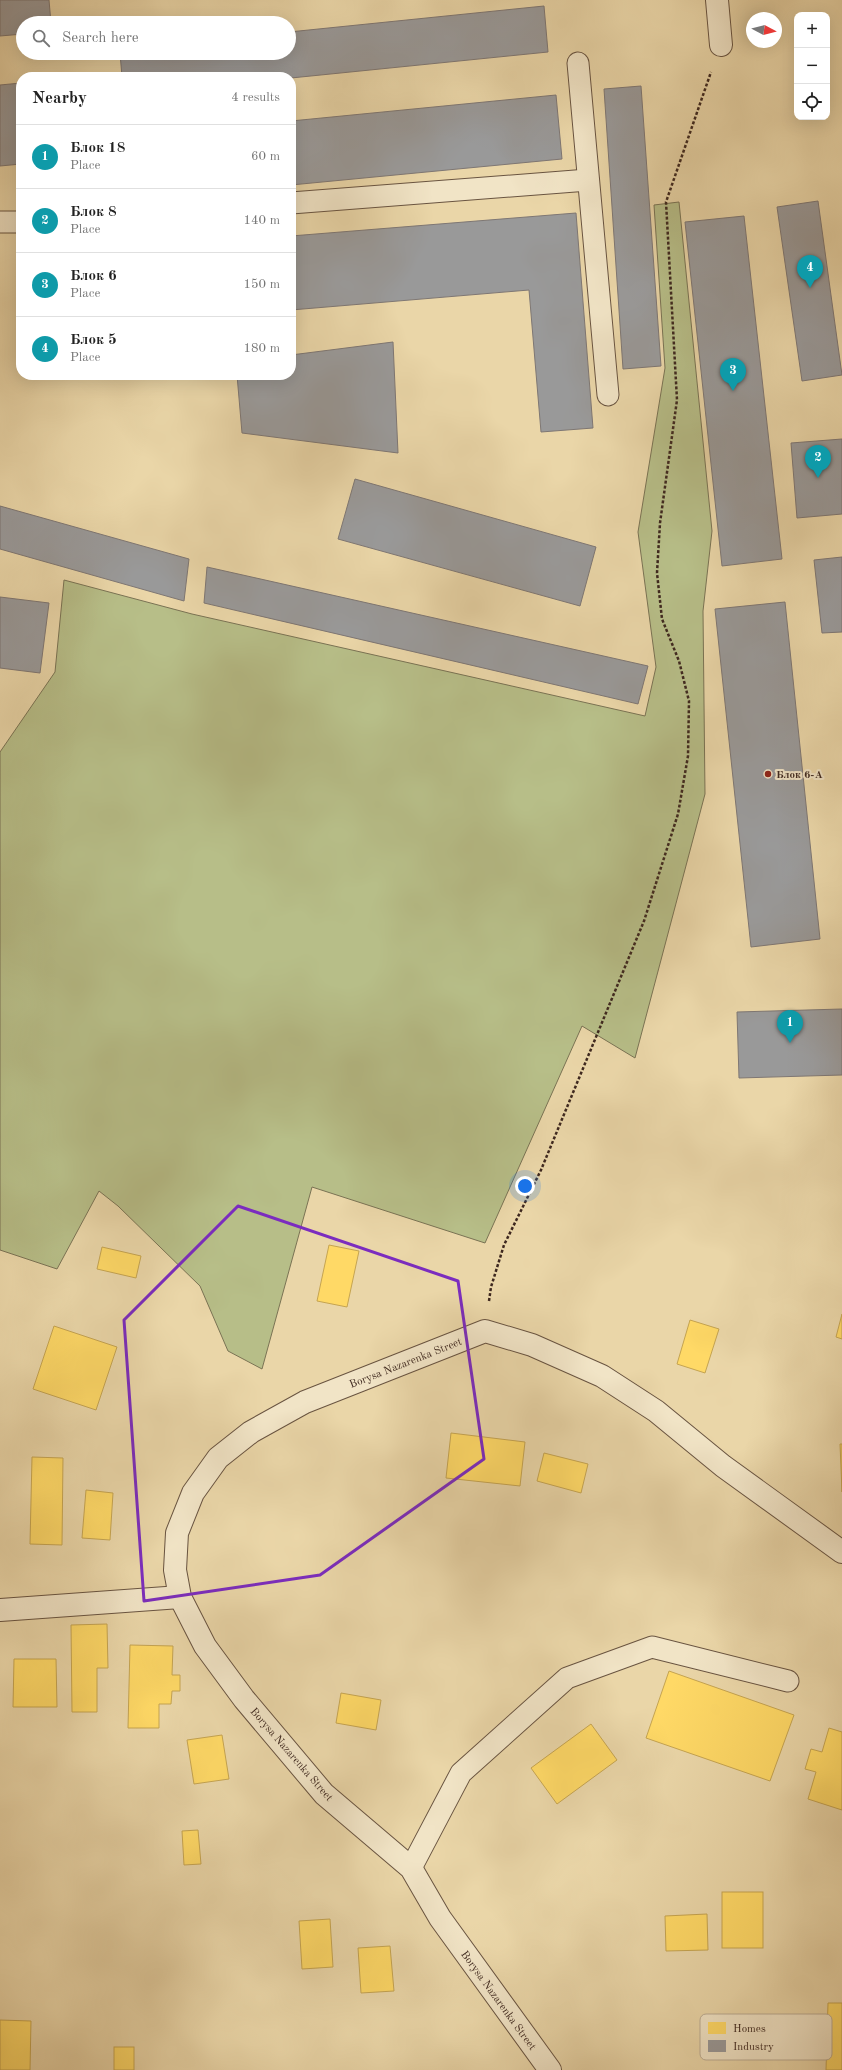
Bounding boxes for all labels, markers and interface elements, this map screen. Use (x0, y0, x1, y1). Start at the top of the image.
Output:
north arrow (746, 12, 782, 48)
map controls (794, 12, 830, 120)
button: + (794, 12, 830, 48)
search box (16, 16, 296, 60)
icon: search (30, 27, 52, 49)
text: Search here (62, 31, 139, 46)
button: − (794, 48, 830, 84)
button: locate (794, 84, 830, 120)
text: Nearby (32, 90, 87, 107)
text: 4 results (231, 91, 280, 104)
text: Блок 18 (70, 141, 126, 156)
text: 1 (41, 150, 49, 163)
text: 60 m (251, 150, 280, 163)
text: Place (70, 159, 100, 172)
text: Блок 8 (70, 205, 117, 220)
text: 2 (41, 214, 49, 227)
text: 140 m (243, 214, 280, 227)
text: Place (70, 223, 100, 236)
pin: 4 (797, 255, 823, 288)
text: Блок 6 (70, 269, 117, 284)
text: 3 (41, 278, 49, 291)
text: 150 m (243, 278, 280, 291)
text: Place (70, 287, 100, 300)
text: Блок 5 (70, 333, 117, 348)
text: 4 (41, 342, 49, 355)
text: 180 m (243, 342, 280, 355)
text: Place (70, 351, 100, 364)
pin: 3 (720, 358, 746, 391)
pin: 2 (805, 445, 831, 478)
marker: Блок 6-А (763, 769, 773, 779)
place label: Блок 6-А (776, 770, 823, 781)
pin: 1 (777, 1010, 803, 1043)
your location (515, 1176, 535, 1196)
street label: Borysa Nazarenka Street (348, 1337, 464, 1391)
street label: Borysa Nazarenka Street (247, 1706, 334, 1804)
street label: Borysa Nazarenka Street (458, 1949, 538, 2053)
legend (700, 2014, 832, 2060)
text: Homes (733, 2024, 766, 2035)
text: Industry (733, 2042, 774, 2053)

